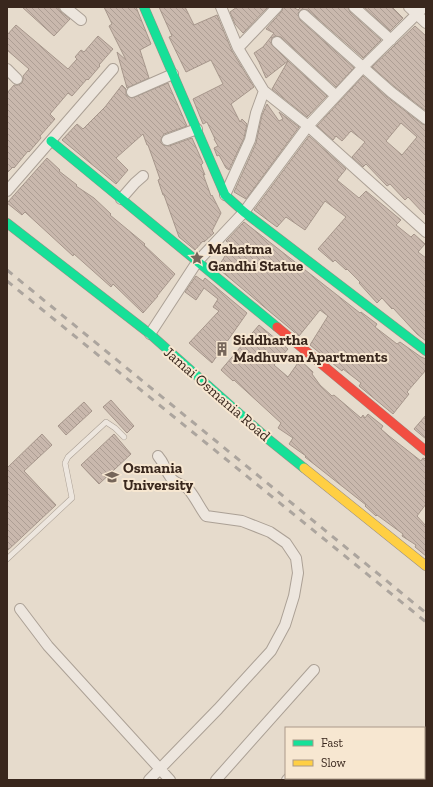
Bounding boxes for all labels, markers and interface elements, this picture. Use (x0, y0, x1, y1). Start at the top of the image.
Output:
place label: Mahatma Gandhi Statue (208, 240, 303, 275)
place icon: Mahatma Gandhi Statue (189, 250, 205, 266)
place label: Siddhartha Madhuvan Apartments (233, 331, 388, 366)
building icon: Siddhartha Madhuvan Apartments (214, 341, 230, 357)
street label: Jamai Osmania Road (160, 343, 274, 446)
place label: Osmania University (123, 459, 193, 494)
school or university icon: Osmania University (104, 469, 120, 485)
legend (285, 727, 425, 779)
text: Fast (321, 736, 344, 750)
text: Slow (321, 756, 347, 770)

